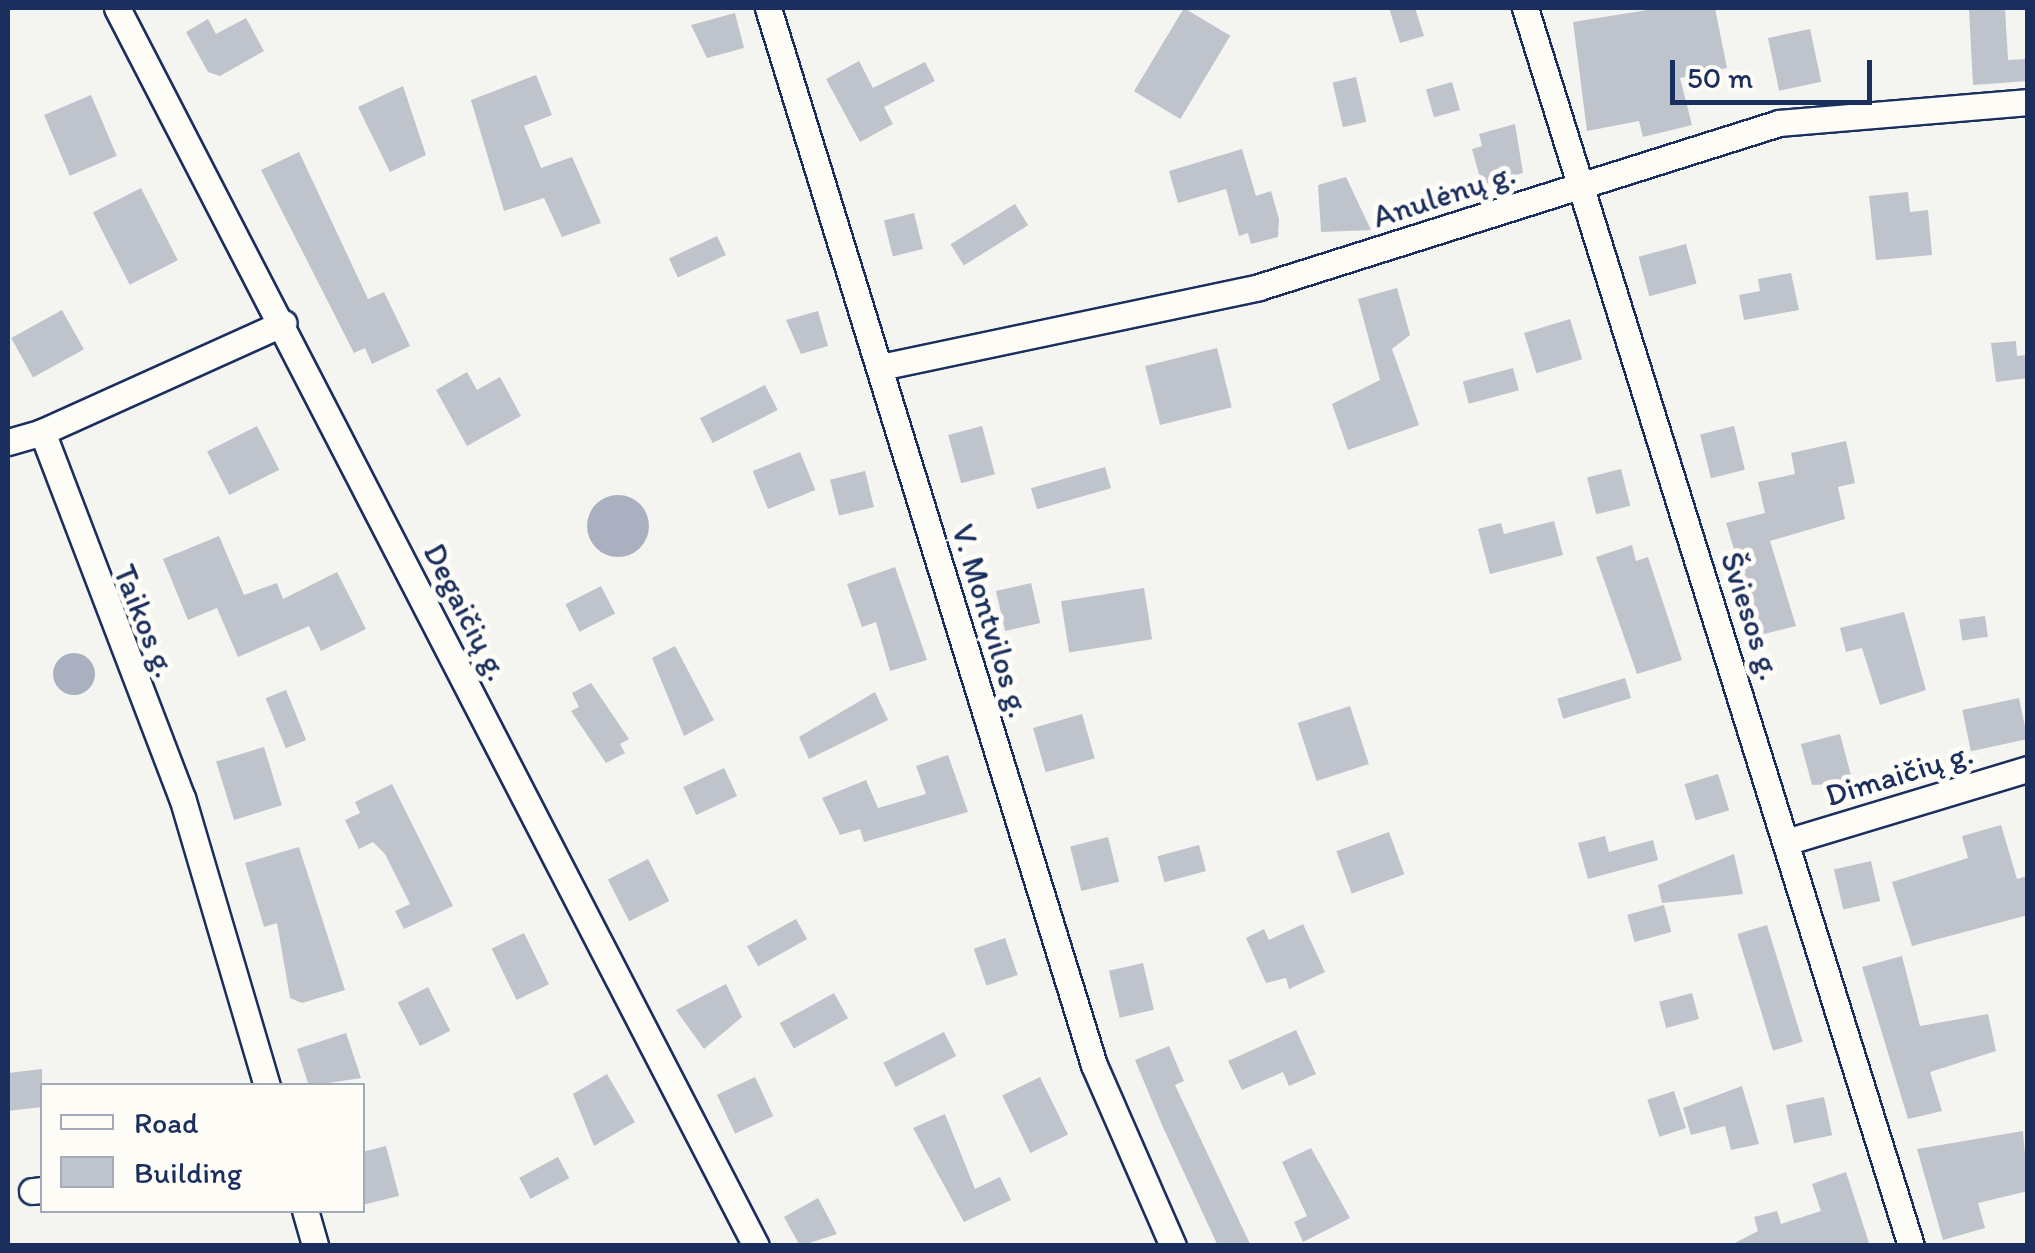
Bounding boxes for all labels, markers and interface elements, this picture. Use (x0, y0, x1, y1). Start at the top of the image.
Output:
scale bar (1675, 40, 1878, 102)
text: 50 m (1687, 59, 1753, 96)
street label: Anulėnų g. (1368, 154, 1520, 236)
street label: V. Montvilos g. (943, 520, 1039, 722)
street label: Degaičių g. (415, 537, 517, 687)
street label: Šviesos g. (1712, 547, 1790, 685)
street label: Taikos g. (105, 559, 185, 683)
street label: Dimaičių g. (1820, 733, 1978, 815)
legend (40, 1083, 365, 1213)
text: Road (134, 1104, 199, 1141)
text: Building (134, 1154, 242, 1191)

